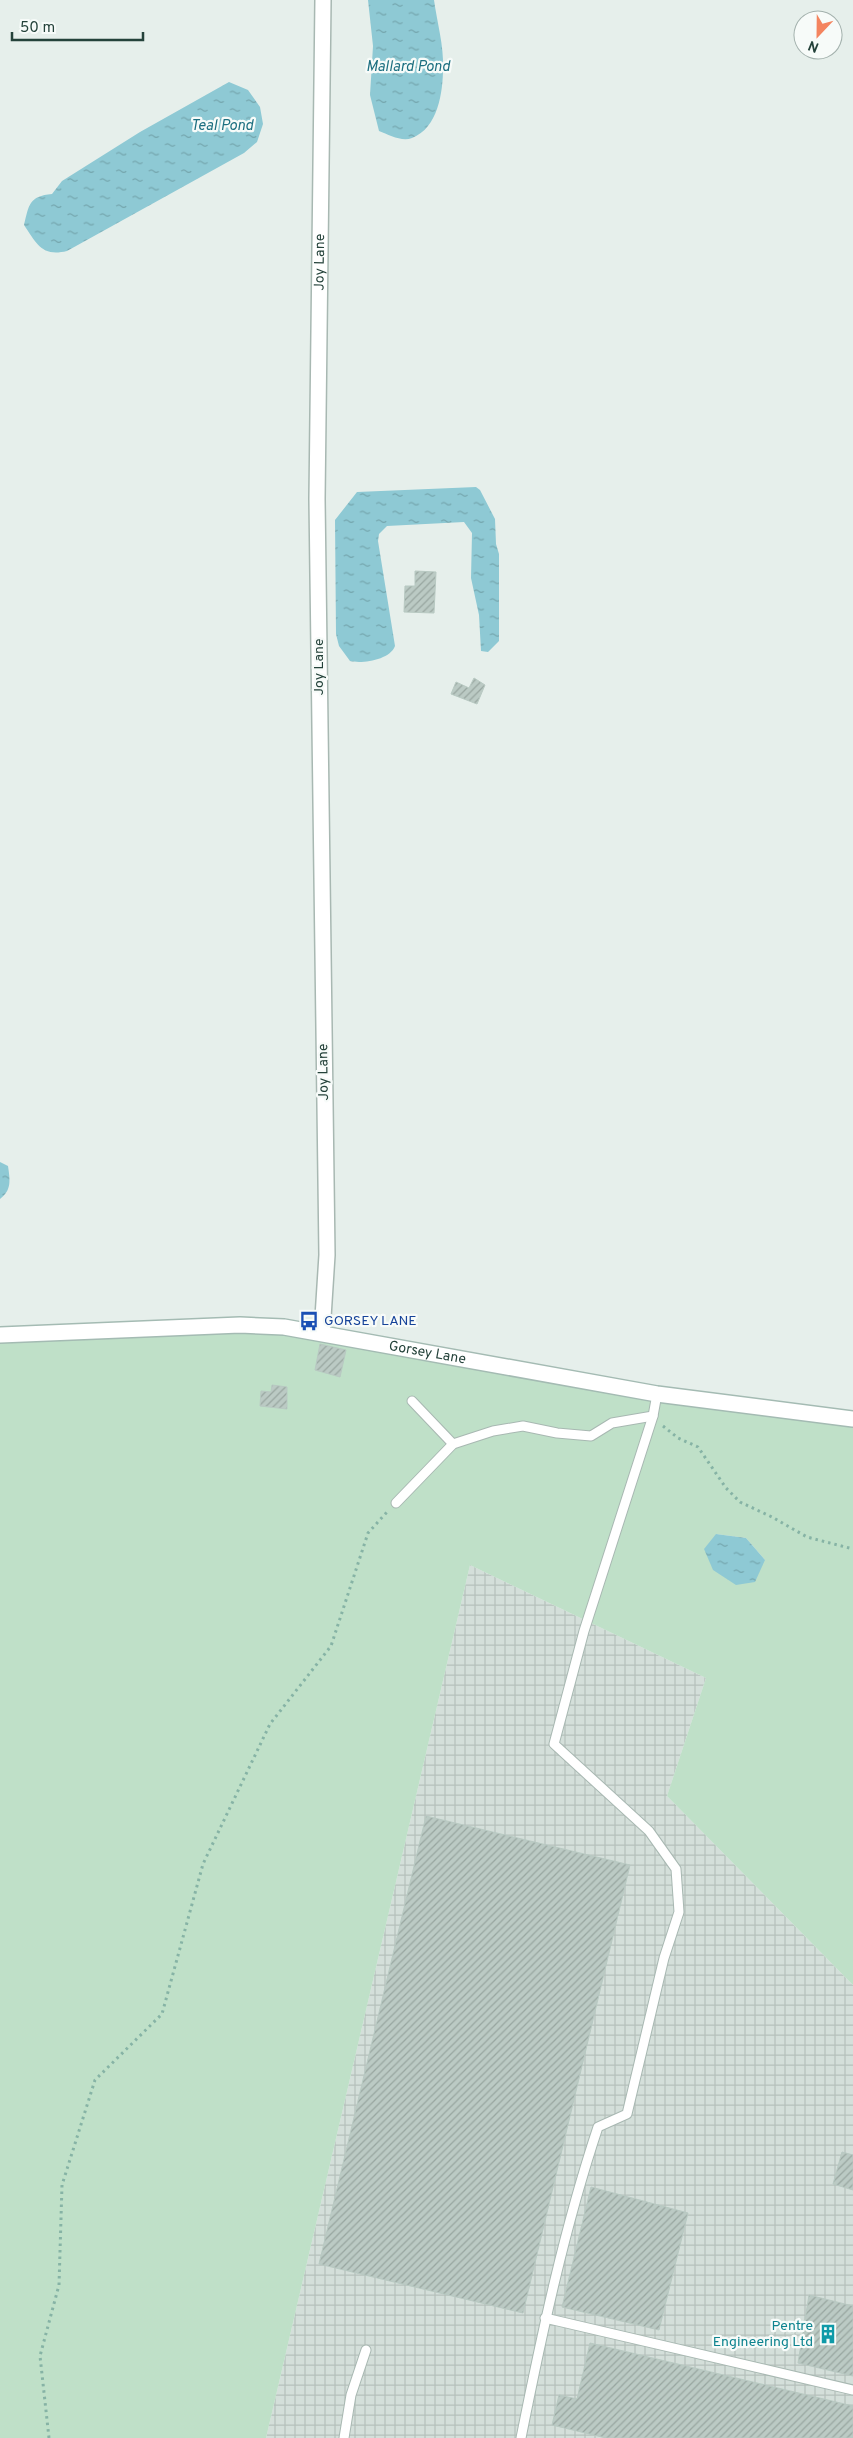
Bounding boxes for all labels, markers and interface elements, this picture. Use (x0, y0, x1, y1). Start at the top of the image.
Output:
scale bar (12, 10, 144, 42)
north arrow (793, 10, 843, 60)
text: 50 m (20, 19, 55, 38)
text: N (806, 36, 822, 55)
water label: Mallard Pond (366, 58, 451, 77)
water label: Teal Pond (191, 117, 254, 136)
street label: Joy Lane (311, 234, 329, 291)
street label: Joy Lane (311, 638, 328, 696)
street label: Joy Lane (315, 1043, 333, 1101)
bus stop icon: GORSEY LANE (298, 1310, 320, 1332)
place label: GORSEY LANE (324, 1313, 417, 1330)
street label: Gorsey Lane (388, 1337, 467, 1368)
place label: Pentre Engineering Ltd (713, 2318, 813, 2351)
building icon: Pentre Engineering Ltd (817, 2323, 839, 2345)

